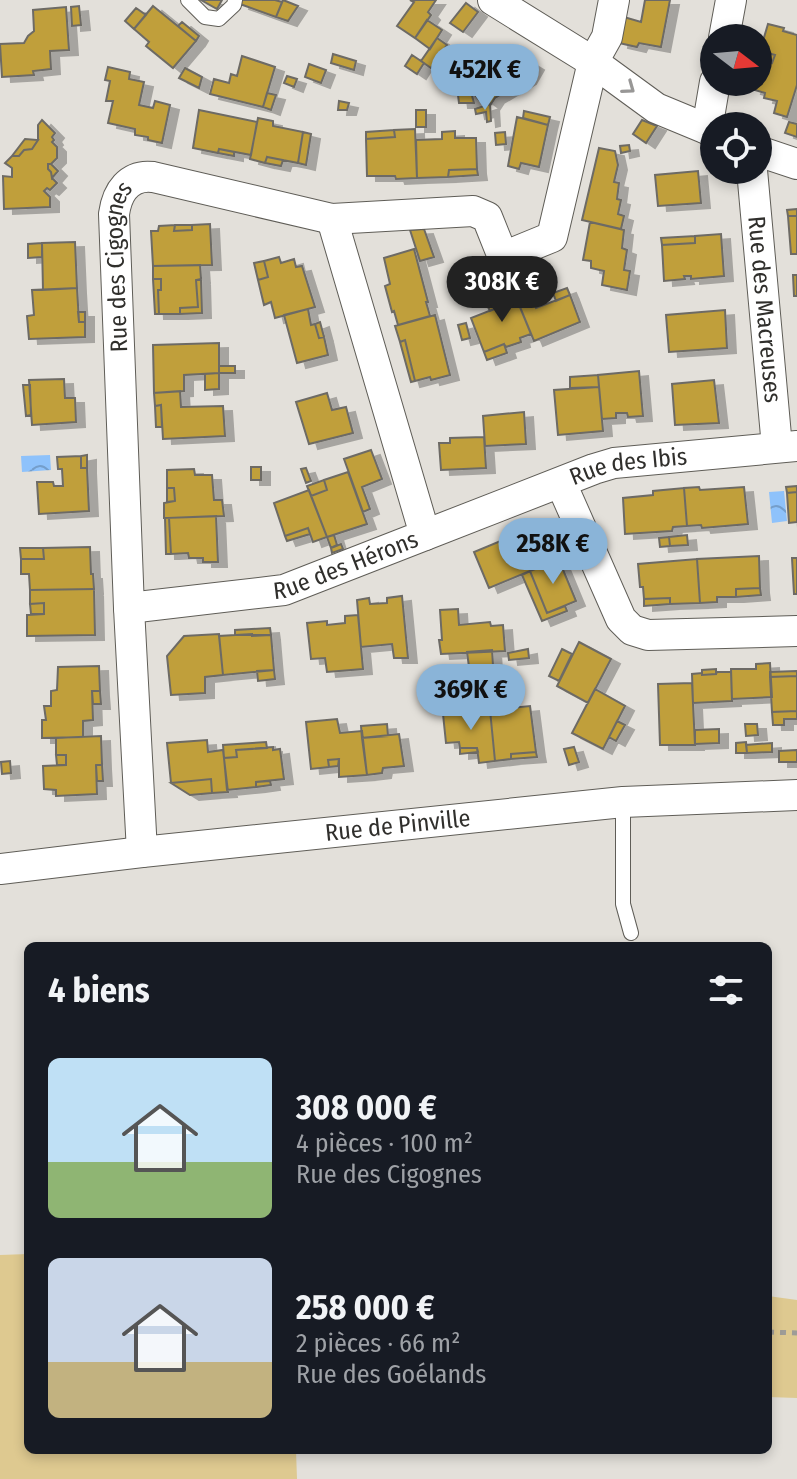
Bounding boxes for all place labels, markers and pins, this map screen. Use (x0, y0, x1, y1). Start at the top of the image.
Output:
pin: 452K € (420, 44, 550, 112)
pin: 308K € (437, 256, 567, 324)
pin: 258K € (488, 518, 618, 586)
pin: 369K € (406, 664, 536, 732)

